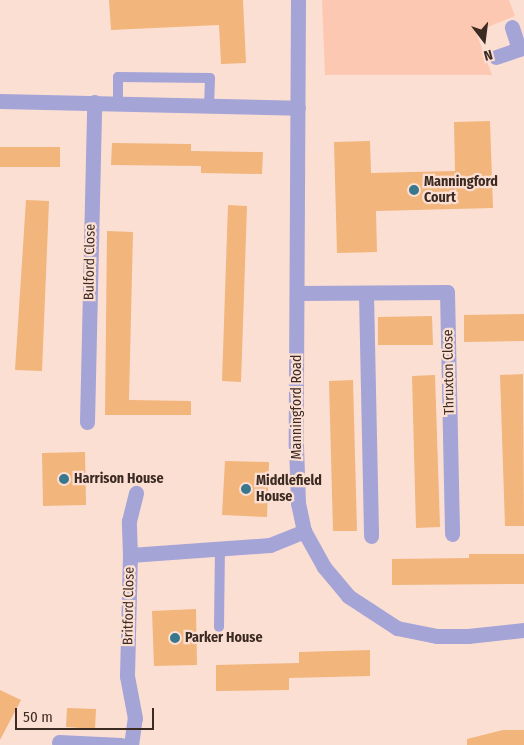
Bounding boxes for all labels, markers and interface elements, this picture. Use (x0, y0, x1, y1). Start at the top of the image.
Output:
north arrow (459, 15, 509, 65)
text: N (482, 46, 494, 64)
place label: Manningford Court (424, 174, 498, 206)
marker: Manningford Court (408, 184, 420, 196)
street label: Bulford Close (81, 224, 99, 300)
street label: Thruxton Close (440, 329, 458, 415)
street label: Manningford Road (289, 355, 305, 459)
place label: Harrison House (74, 471, 164, 487)
marker: Harrison House (58, 473, 70, 485)
place label: Middlefield House (256, 473, 322, 506)
marker: Middlefield House (240, 483, 252, 495)
street label: Britford Close (120, 567, 138, 645)
place label: Parker House (185, 630, 263, 646)
marker: Parker House (169, 632, 181, 644)
scale bar (18, 698, 156, 730)
text: 50 m (23, 708, 53, 726)

